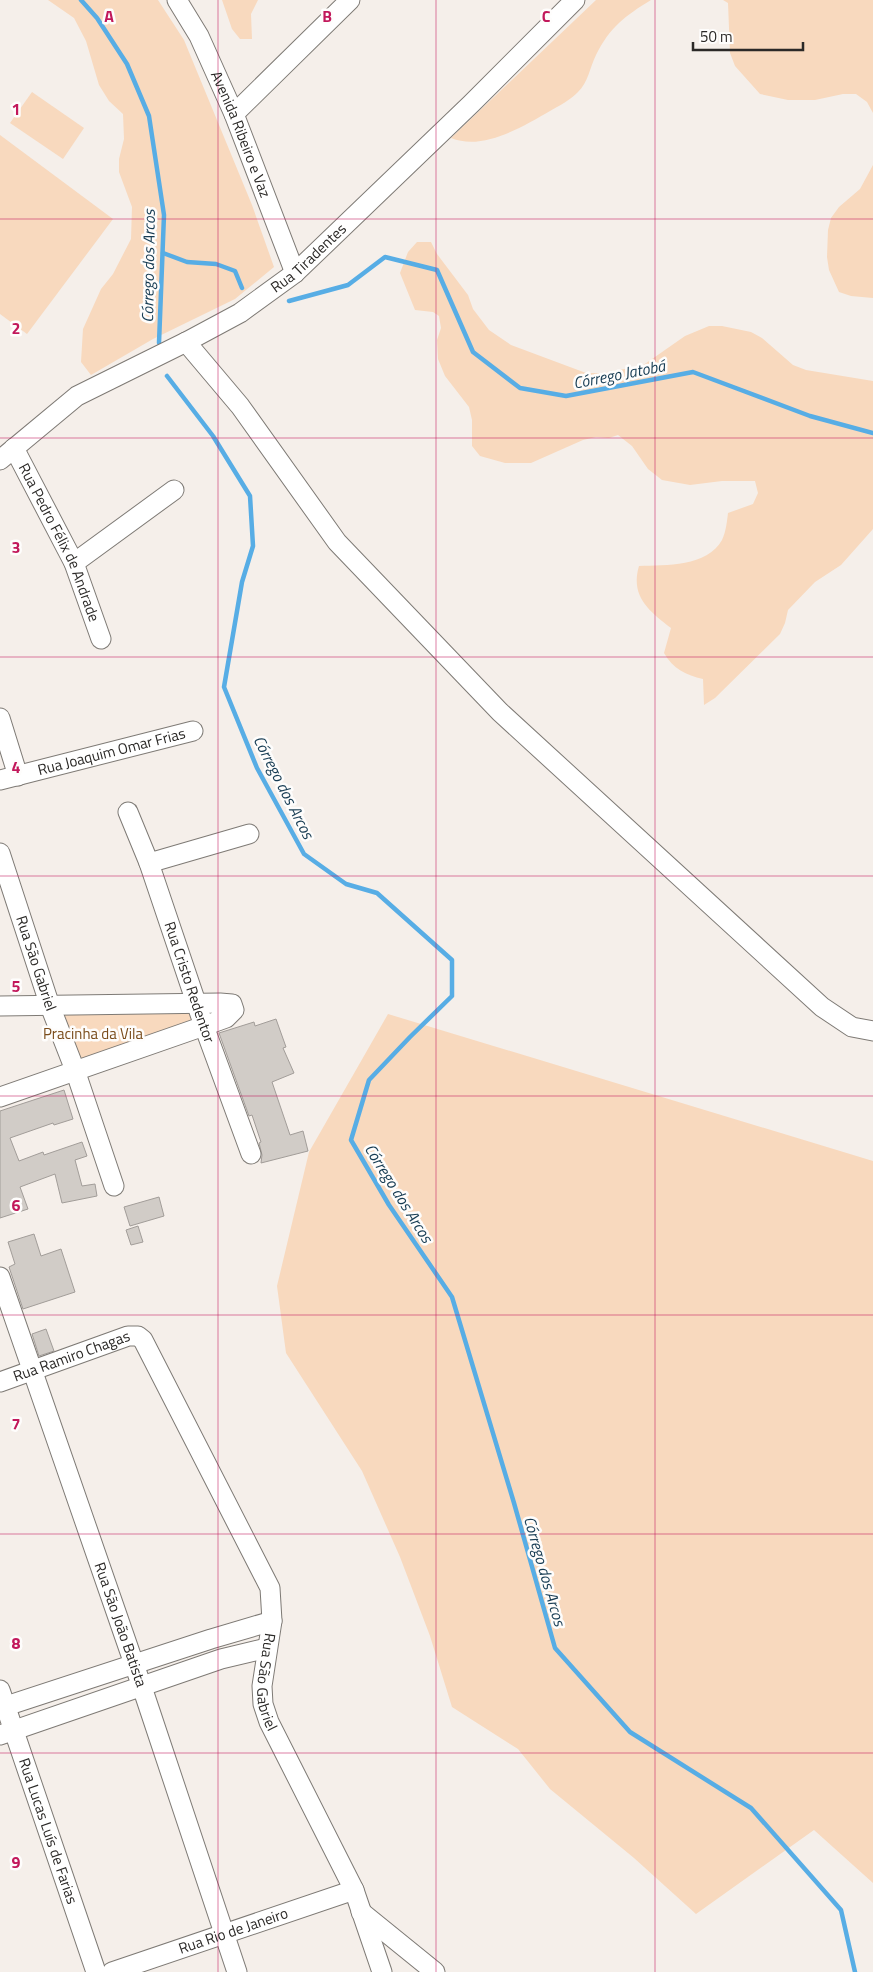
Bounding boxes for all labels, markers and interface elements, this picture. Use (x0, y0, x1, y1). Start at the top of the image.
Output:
text: A (104, 4, 114, 28)
text: B (322, 4, 332, 28)
text: C (542, 4, 551, 28)
scale bar (693, 20, 803, 52)
text: 50 m (700, 25, 733, 48)
street label: Avenida Ribeiro e Vaz (205, 67, 277, 201)
text: 1 (12, 97, 20, 121)
water label: Córrego dos Arcos (135, 208, 161, 323)
street label: Rua Tiradentes (266, 218, 351, 298)
text: 2 (12, 316, 20, 340)
water label: Córrego Jatobá (571, 353, 669, 395)
street label: Rua Pedro Félix de Andrade (13, 459, 106, 625)
text: 3 (12, 535, 20, 559)
street label: Rua Joaquim Omar Frias (35, 721, 188, 781)
water label: Córrego dos Arcos (248, 731, 321, 844)
text: 4 (12, 755, 21, 779)
street label: Rua São Gabriel (10, 912, 63, 1014)
street label: Rua Cristo Redentor (159, 918, 221, 1046)
text: 5 (12, 974, 21, 998)
park label: Pracinha da Vila (43, 1022, 144, 1045)
water label: Córrego dos Arcos (359, 1139, 440, 1248)
text: 6 (12, 1193, 21, 1217)
street label: Rua Ramiro Chagas (10, 1324, 133, 1387)
text: 7 (12, 1412, 20, 1436)
water label: Córrego dos Arcos (518, 1513, 572, 1630)
street label: Rua São João Batista (89, 1559, 153, 1691)
text: 8 (12, 1631, 21, 1655)
street label: Rua São Gabriel (251, 1632, 284, 1735)
street label: Rua Lucas Luís de Farias (13, 1755, 84, 1907)
text: 9 (12, 1850, 21, 1874)
street label: Rua Rio de Janeiro (175, 1901, 291, 1960)

